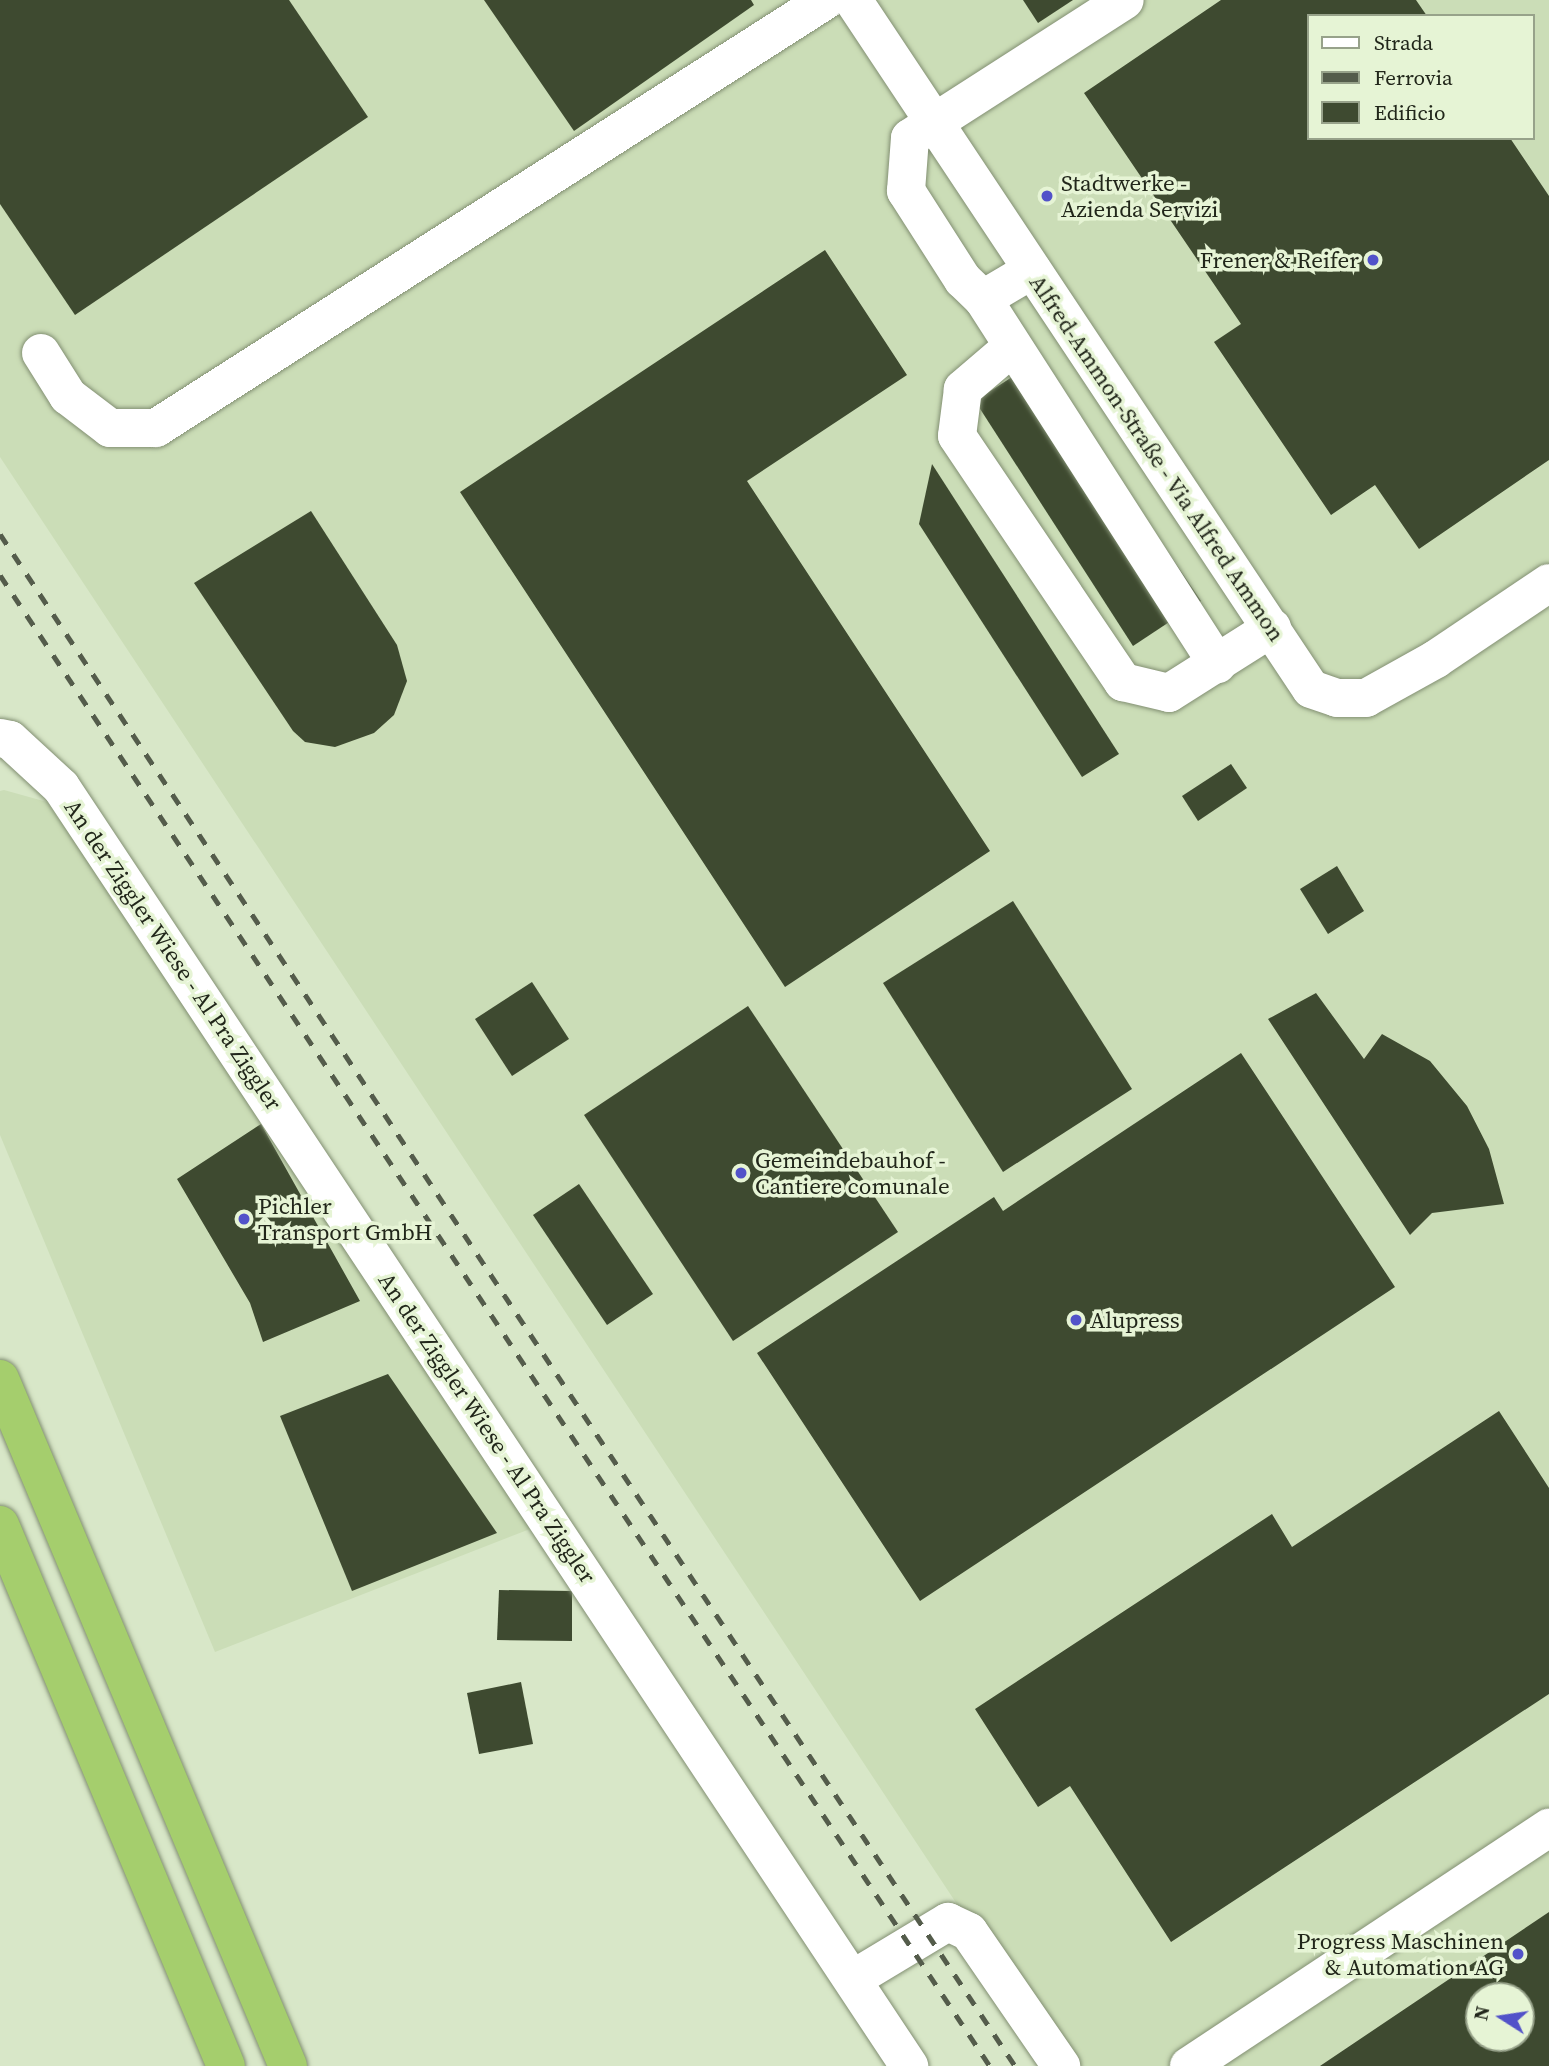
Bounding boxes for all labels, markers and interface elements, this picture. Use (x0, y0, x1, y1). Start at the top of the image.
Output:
legend (1308, 14, 1535, 140)
text: Strada (1374, 28, 1433, 57)
text: Ferrovia (1374, 63, 1453, 92)
text: Edificio (1374, 98, 1446, 127)
place label: Stadtwerke - Azienda Servizi (1061, 169, 1218, 223)
marker: Stadtwerke - Azienda Servizi (1039, 188, 1055, 204)
place label: Frener & Reifer (1200, 246, 1359, 274)
marker: Frener & Reifer (1365, 252, 1381, 268)
street label: Alfred-Ammon-Straße - Via Alfred Ammon (1023, 269, 1291, 647)
street label: An der Ziggler Wiese - Al Pra Ziggler (58, 794, 288, 1116)
place label: Gemeindebauhof - Cantiere comunale (755, 1146, 950, 1200)
marker: Gemeindebauhof - Cantiere comunale (733, 1165, 749, 1181)
place label: Pichler Transport GmbH (258, 1192, 432, 1246)
marker: Pichler Transport GmbH (236, 1211, 252, 1227)
street label: An der Ziggler Wiese - Al Pra Ziggler (372, 1267, 602, 1589)
place label: Alupress (1090, 1306, 1180, 1334)
marker: Alupress (1068, 1312, 1084, 1328)
place label: Progress Maschinen & Automation AG (1297, 1927, 1504, 1981)
marker: Progress Maschinen & Automation AG (1510, 1946, 1526, 1962)
north arrow (1465, 1982, 1535, 2052)
text: N (1467, 2004, 1496, 2023)

